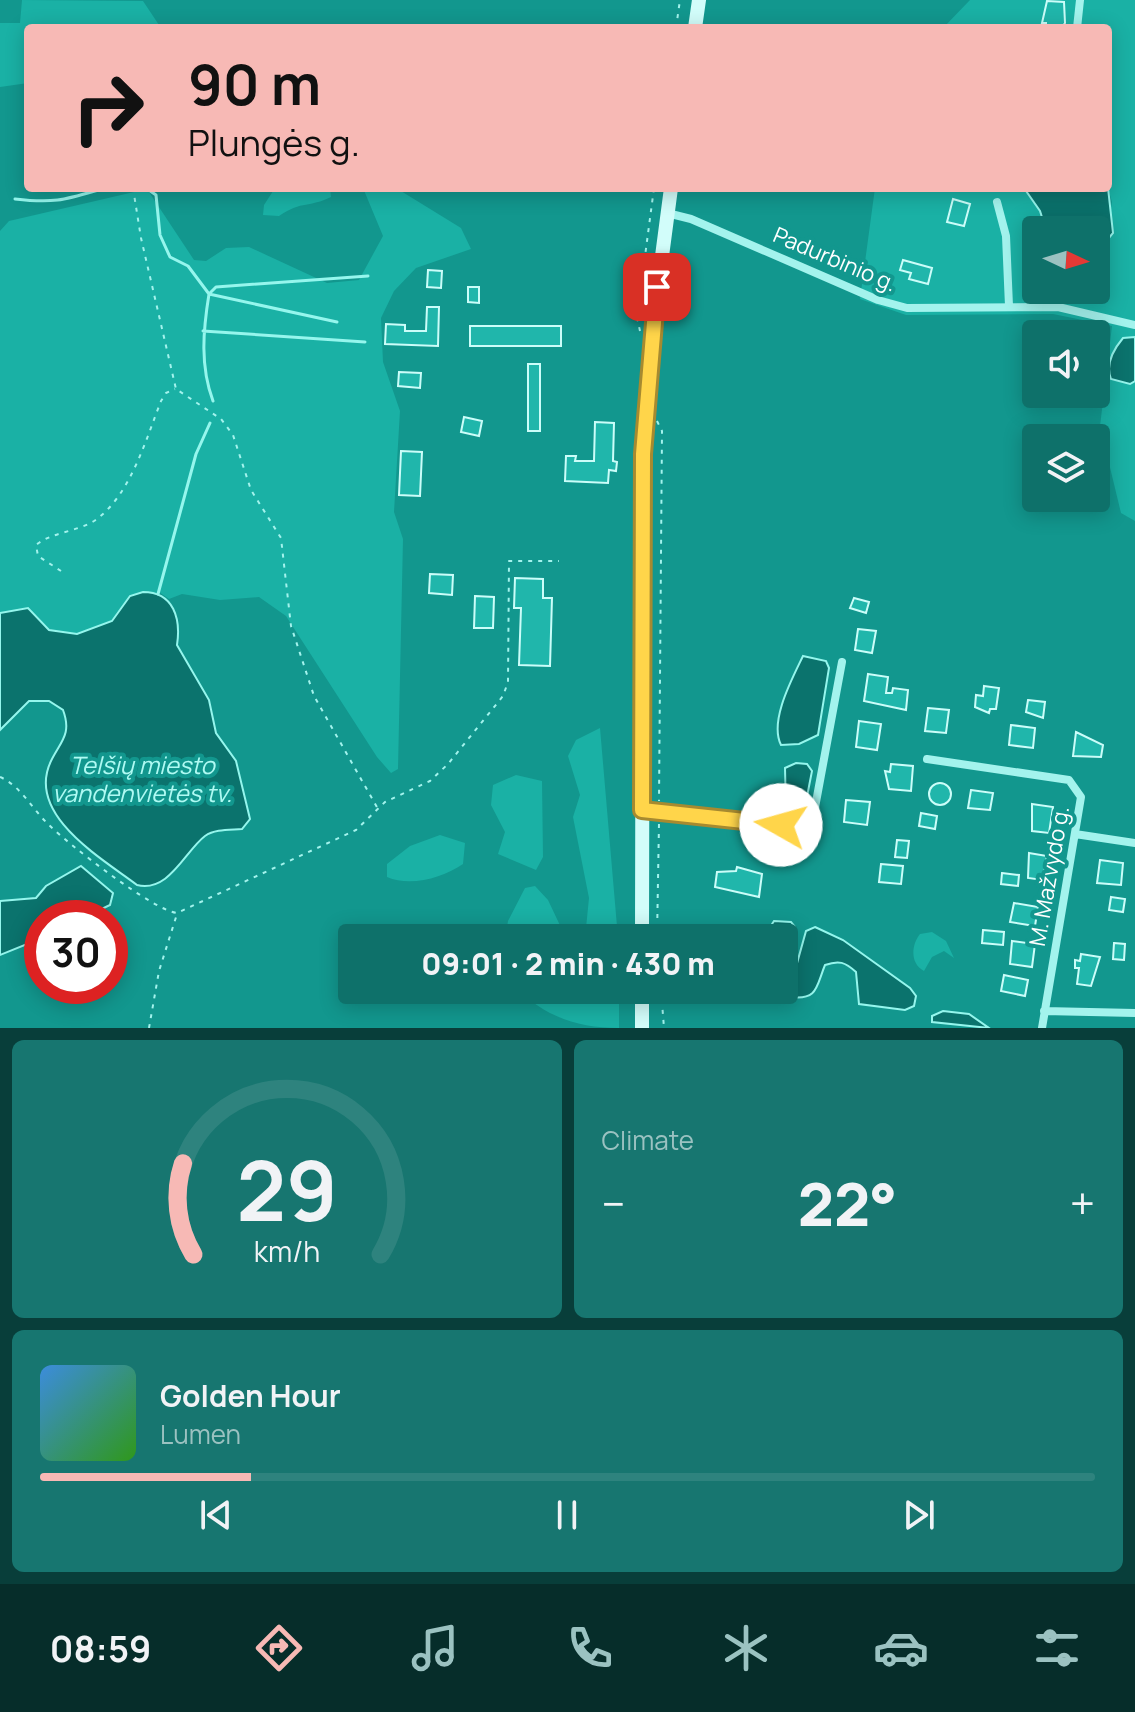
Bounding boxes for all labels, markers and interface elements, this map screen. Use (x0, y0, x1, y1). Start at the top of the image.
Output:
text: 90 m (188, 45, 321, 122)
icon: right (56, 56, 160, 160)
text: Plungės g. (188, 118, 360, 167)
north arrow (1022, 216, 1110, 304)
map controls (1022, 216, 1110, 512)
street label: Padurbinio g. (769, 220, 901, 298)
pin (623, 253, 691, 321)
icon: arrive (635, 265, 679, 309)
button: sound (1022, 320, 1110, 408)
button: layers (1022, 424, 1110, 512)
water label: Telšių miesto vandenvietės tv. (52, 748, 232, 809)
position arrow (739, 783, 823, 867)
street label: M. Mažvydo g. (1022, 803, 1076, 949)
speed limit sign: 30 (24, 900, 128, 1004)
text: 09:01 · 2 min · 430 m (421, 943, 715, 984)
text: Climate (602, 1122, 694, 1158)
text: 29 (236, 1132, 337, 1246)
text: 22° (798, 1162, 897, 1244)
text: − (602, 1173, 625, 1233)
text: + (1070, 1173, 1095, 1233)
text: km/h (254, 1232, 320, 1271)
text: Golden Hour (160, 1375, 341, 1416)
text: Lumen (160, 1416, 241, 1452)
icon: previous (194, 1493, 238, 1537)
icon: pause (545, 1493, 589, 1537)
icon: next (897, 1493, 941, 1537)
icon: directions (251, 1620, 307, 1676)
icon: music (407, 1620, 463, 1676)
icon: phone (562, 1620, 618, 1676)
icon: climate (718, 1620, 774, 1676)
icon: car (873, 1620, 929, 1676)
icon: filters (1029, 1620, 1085, 1676)
text: 08:59 (50, 1624, 151, 1673)

